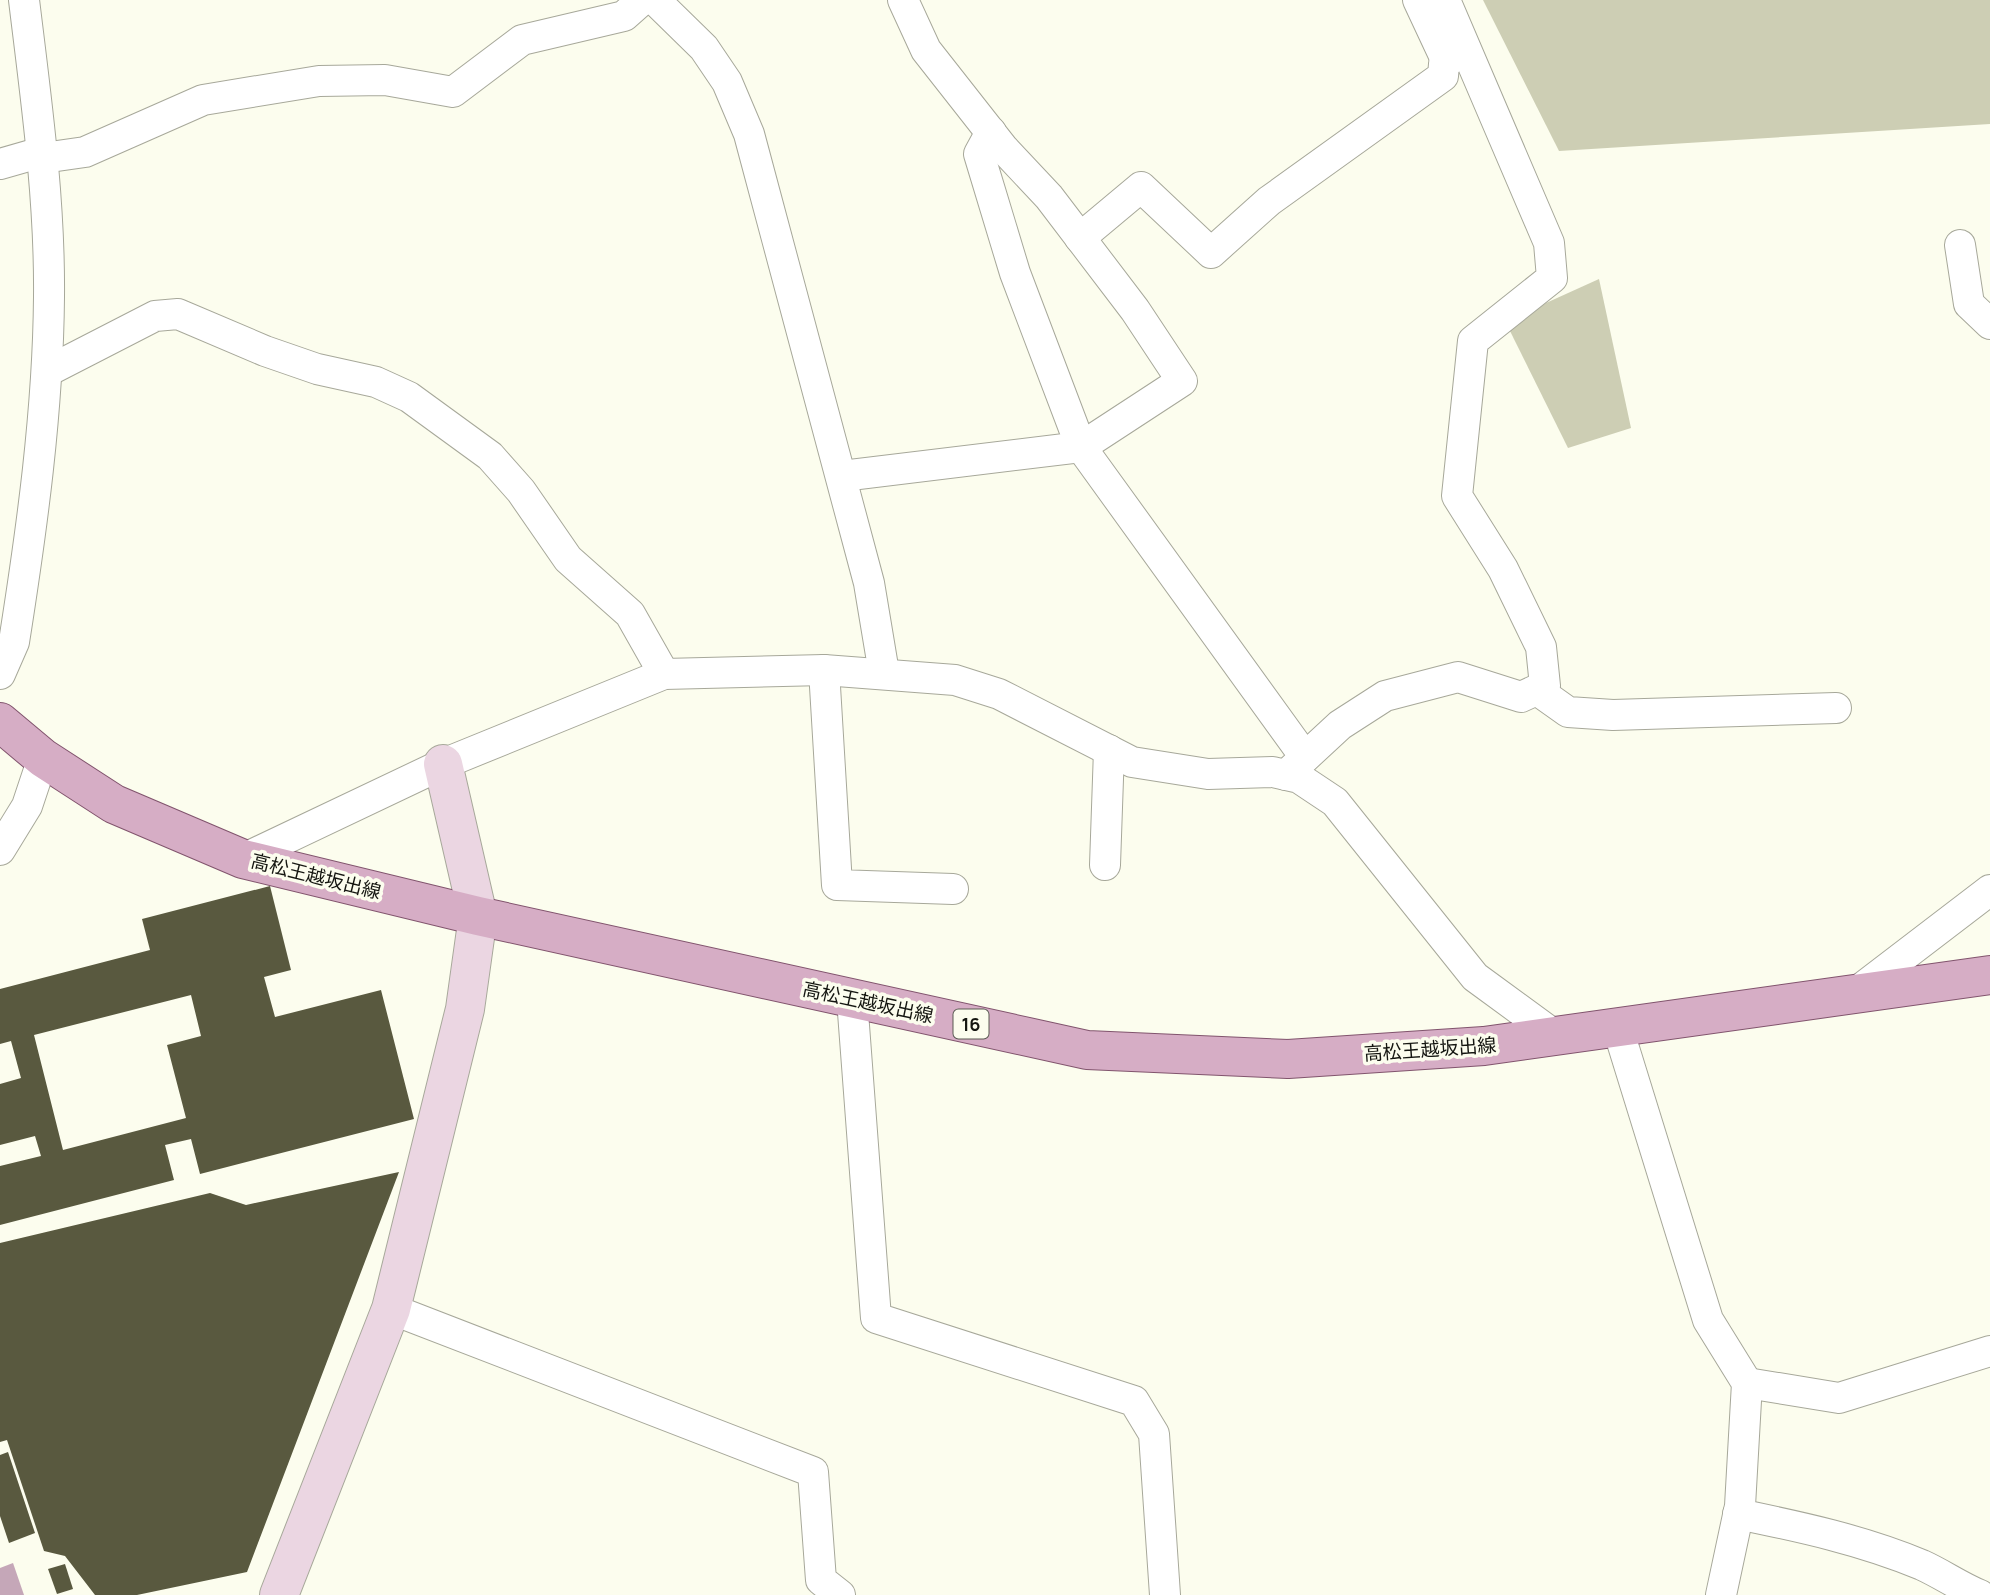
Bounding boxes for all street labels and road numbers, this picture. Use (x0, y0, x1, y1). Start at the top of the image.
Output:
street label: 高松王越坂出線 (248, 847, 384, 905)
street label: 高松王越坂出線 (800, 975, 936, 1029)
road number: 16 (954, 1009, 988, 1038)
street label: 高松王越坂出線 (1363, 1031, 1497, 1067)

